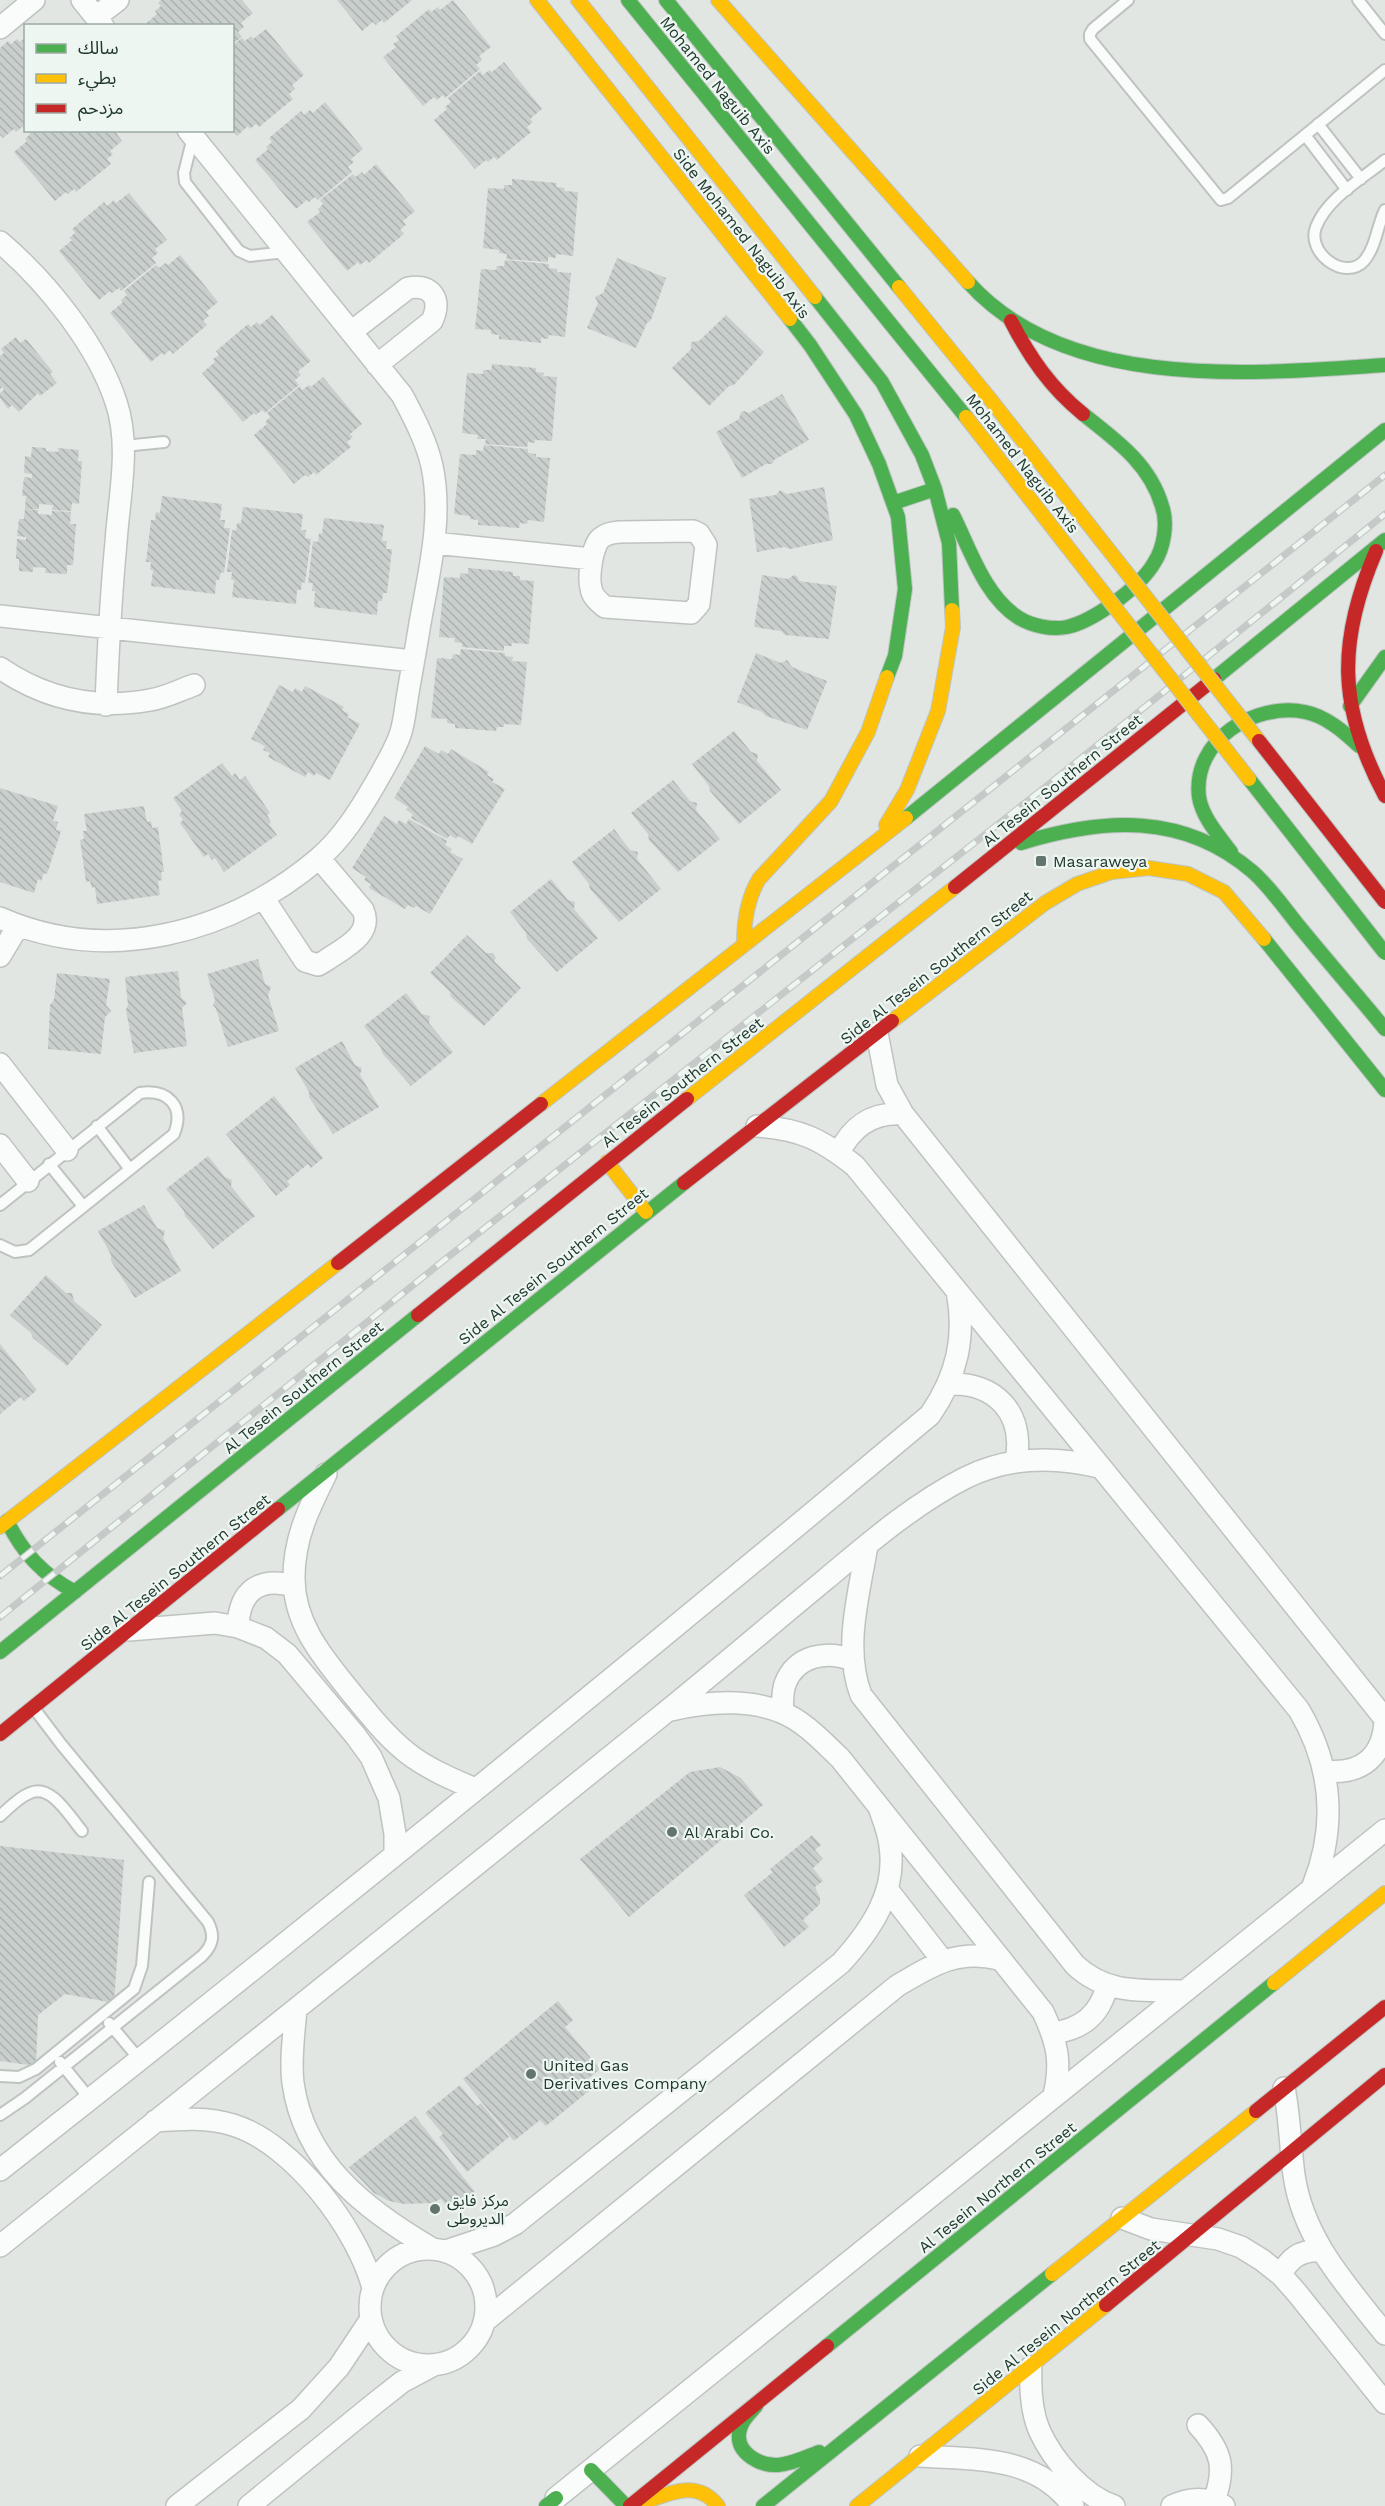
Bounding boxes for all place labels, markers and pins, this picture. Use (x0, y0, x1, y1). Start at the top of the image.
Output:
place label: Masaraweya (1053, 852, 1147, 871)
marker: Masaraweya (1034, 854, 1048, 868)
place label: Al Arabi Co. (684, 1823, 774, 1842)
marker: Al Arabi Co. (665, 1825, 679, 1839)
place label: United Gas Derivatives Company (543, 2056, 707, 2093)
marker: United Gas Derivatives Company (524, 2067, 538, 2081)
place label: مركز فايق الديروطى (447, 2191, 509, 2228)
marker: مركز فايق الديروطى (428, 2202, 442, 2216)

